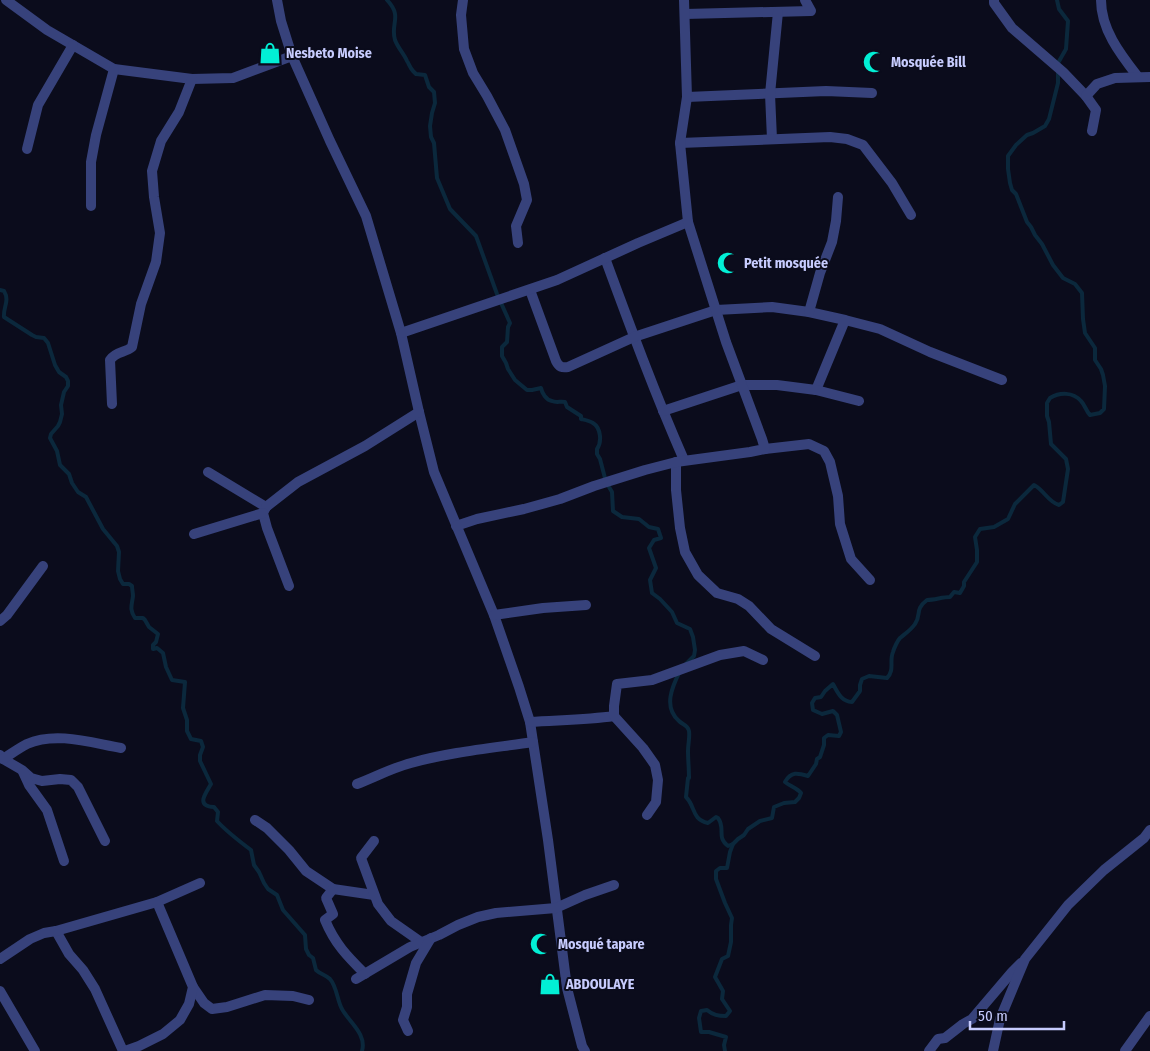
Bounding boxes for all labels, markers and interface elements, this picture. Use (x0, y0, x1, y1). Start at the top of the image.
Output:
shop icon: Nesbeto Moise (257, 40, 283, 66)
place label: Nesbeto Moise (286, 45, 372, 62)
mosque icon: Mosquée Bill (861, 49, 887, 75)
place label: Mosquée Bill (891, 54, 966, 71)
mosque icon: Petit mosquée (715, 250, 741, 276)
place label: Petit mosquée (744, 255, 828, 272)
mosque icon: Mosqué tapare (528, 931, 554, 957)
place label: Mosqué tapare (558, 936, 645, 953)
shop icon: ABDOULAYE (537, 971, 563, 997)
place label: ABDOULAYE (565, 976, 635, 993)
scale bar (970, 998, 1064, 1030)
text: 50 m (978, 1007, 1008, 1025)

